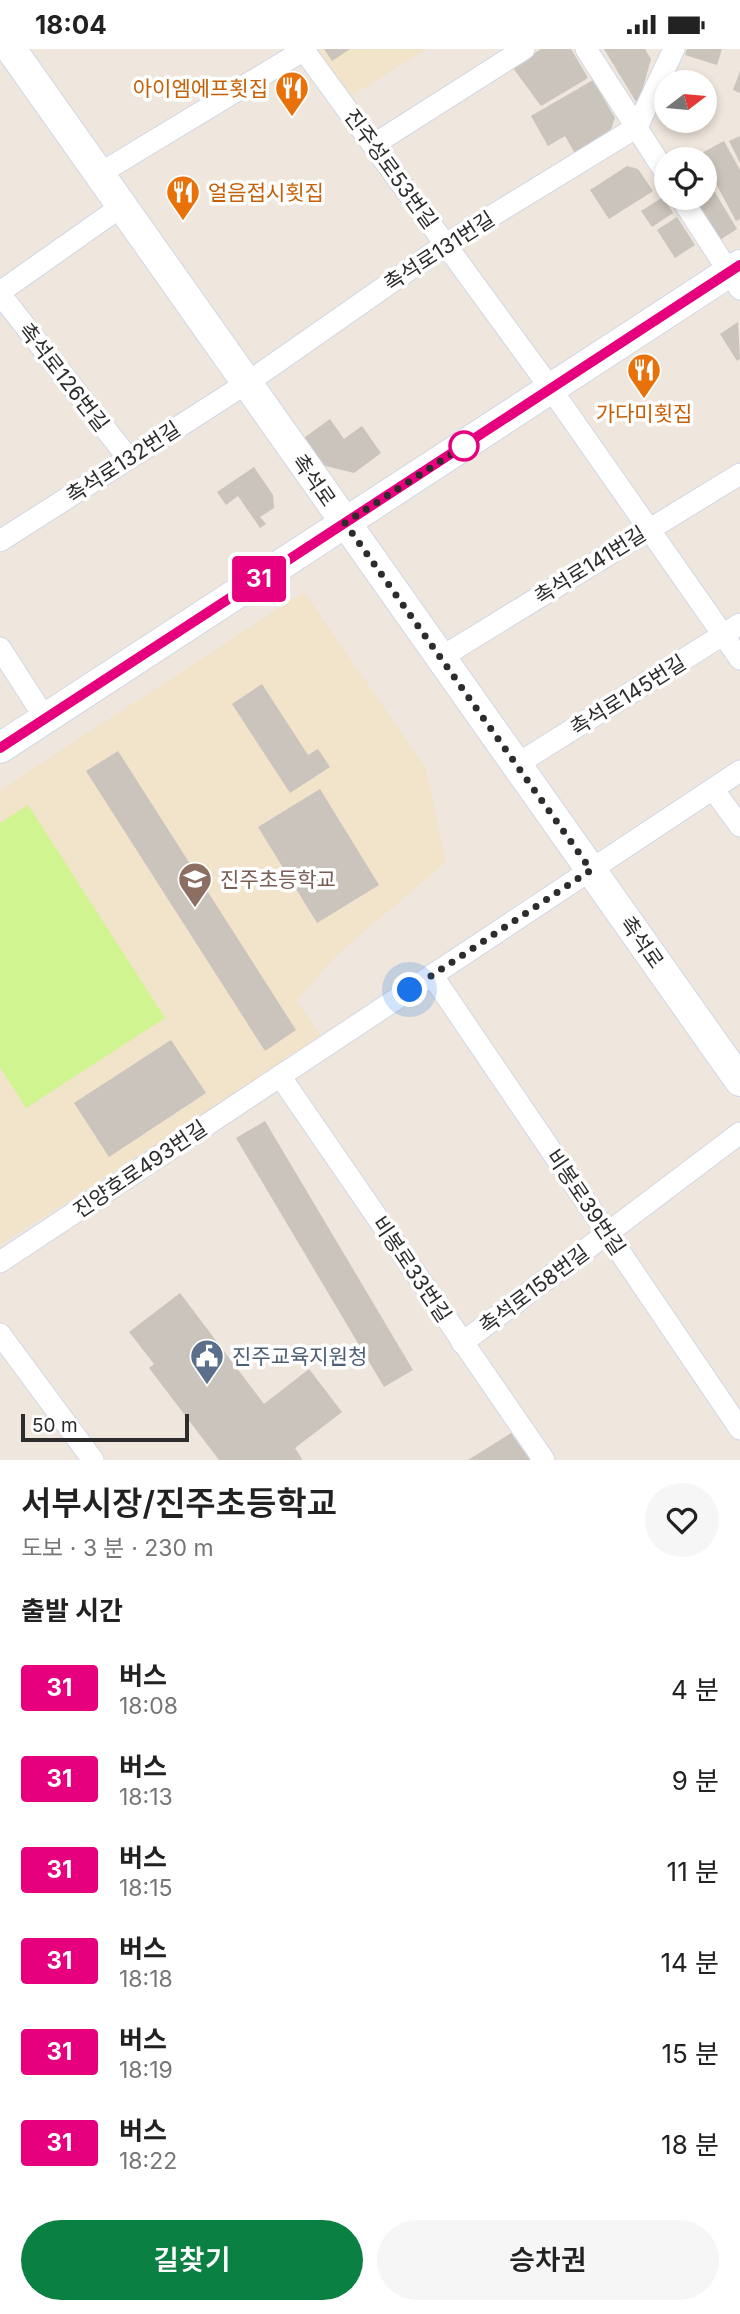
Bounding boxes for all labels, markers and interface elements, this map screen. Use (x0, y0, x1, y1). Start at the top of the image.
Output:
text: 18:04 (35, 9, 107, 40)
restaurant icon: 아이엠에프횟집 (273, 69, 311, 118)
north arrow (654, 70, 718, 133)
map controls (654, 70, 717, 210)
place label: 아이엠에프횟집 (133, 76, 268, 101)
street label: 진주성로53번길 (339, 104, 443, 234)
button: locate (654, 147, 717, 210)
restaurant icon: 얼음접시횟집 (164, 173, 202, 222)
place label: 얼음접시횟집 (208, 180, 324, 205)
street label: 촉석로131번길 (379, 206, 499, 296)
street label: 촉석로126번길 (14, 318, 114, 436)
restaurant icon: 가다미횟집 (625, 351, 663, 400)
place label: 가다미횟집 (596, 401, 692, 426)
street label: 촉석로132번길 (61, 416, 185, 508)
unlabelled marker (449, 431, 479, 461)
street label: 촉석로 (287, 449, 341, 511)
street label: 촉석로141번길 (530, 521, 650, 609)
line badge: 31 (228, 556, 290, 602)
text: 31 (246, 564, 272, 593)
street label: 촉석로145번길 (566, 650, 690, 740)
school or university icon: 진주초등학교 (176, 860, 214, 909)
place label: 진주초등학교 (220, 867, 336, 892)
street label: 촉석로 (615, 911, 669, 973)
your location (392, 972, 427, 1007)
street label: 진양호로493번길 (69, 1115, 211, 1223)
street label: 비봉로39번길 (541, 1144, 631, 1260)
street label: 비봉로33번길 (367, 1211, 457, 1327)
street label: 촉석로158번길 (474, 1240, 594, 1338)
public building icon: 진주교육지원청 (188, 1337, 226, 1386)
place label: 진주교육지원청 (232, 1344, 367, 1369)
scale bar (21, 1411, 189, 1443)
text: 50 m (32, 1414, 78, 1437)
text: 서부시장/진주초등학교 (21, 1483, 337, 1523)
button: heart (645, 1483, 719, 1557)
text: 도보 · 3 분 · 230 m (21, 1534, 214, 1562)
text: 출발 시간 (21, 1595, 123, 1626)
text: 버스 (119, 1660, 167, 1691)
text: 31 (47, 1673, 72, 1702)
text: 4 분 (671, 1674, 719, 1705)
text: 18:08 (119, 1692, 178, 1720)
text: 버스 (119, 1751, 167, 1782)
text: 31 (47, 1764, 72, 1793)
text: 9 분 (672, 1765, 719, 1796)
text: 18:13 (119, 1783, 173, 1811)
text: 버스 (119, 1842, 167, 1873)
text: 31 (47, 1855, 72, 1884)
text: 11 분 (667, 1856, 719, 1887)
text: 18:15 (119, 1874, 173, 1902)
text: 버스 (119, 1933, 167, 1964)
text: 31 (47, 1946, 72, 1975)
text: 14 분 (660, 1947, 719, 1978)
text: 18:18 (119, 1965, 173, 1993)
text: 버스 (119, 2024, 167, 2055)
text: 31 (47, 2037, 72, 2066)
text: 15 분 (661, 2038, 719, 2069)
text: 18:19 (119, 2056, 173, 2084)
text: 버스 (119, 2115, 167, 2146)
text: 31 (47, 2128, 72, 2157)
text: 18 분 (661, 2129, 719, 2160)
text: 18:22 (119, 2147, 177, 2175)
button: 길찾기 (21, 2220, 363, 2300)
button: 승차권 (377, 2220, 719, 2300)

